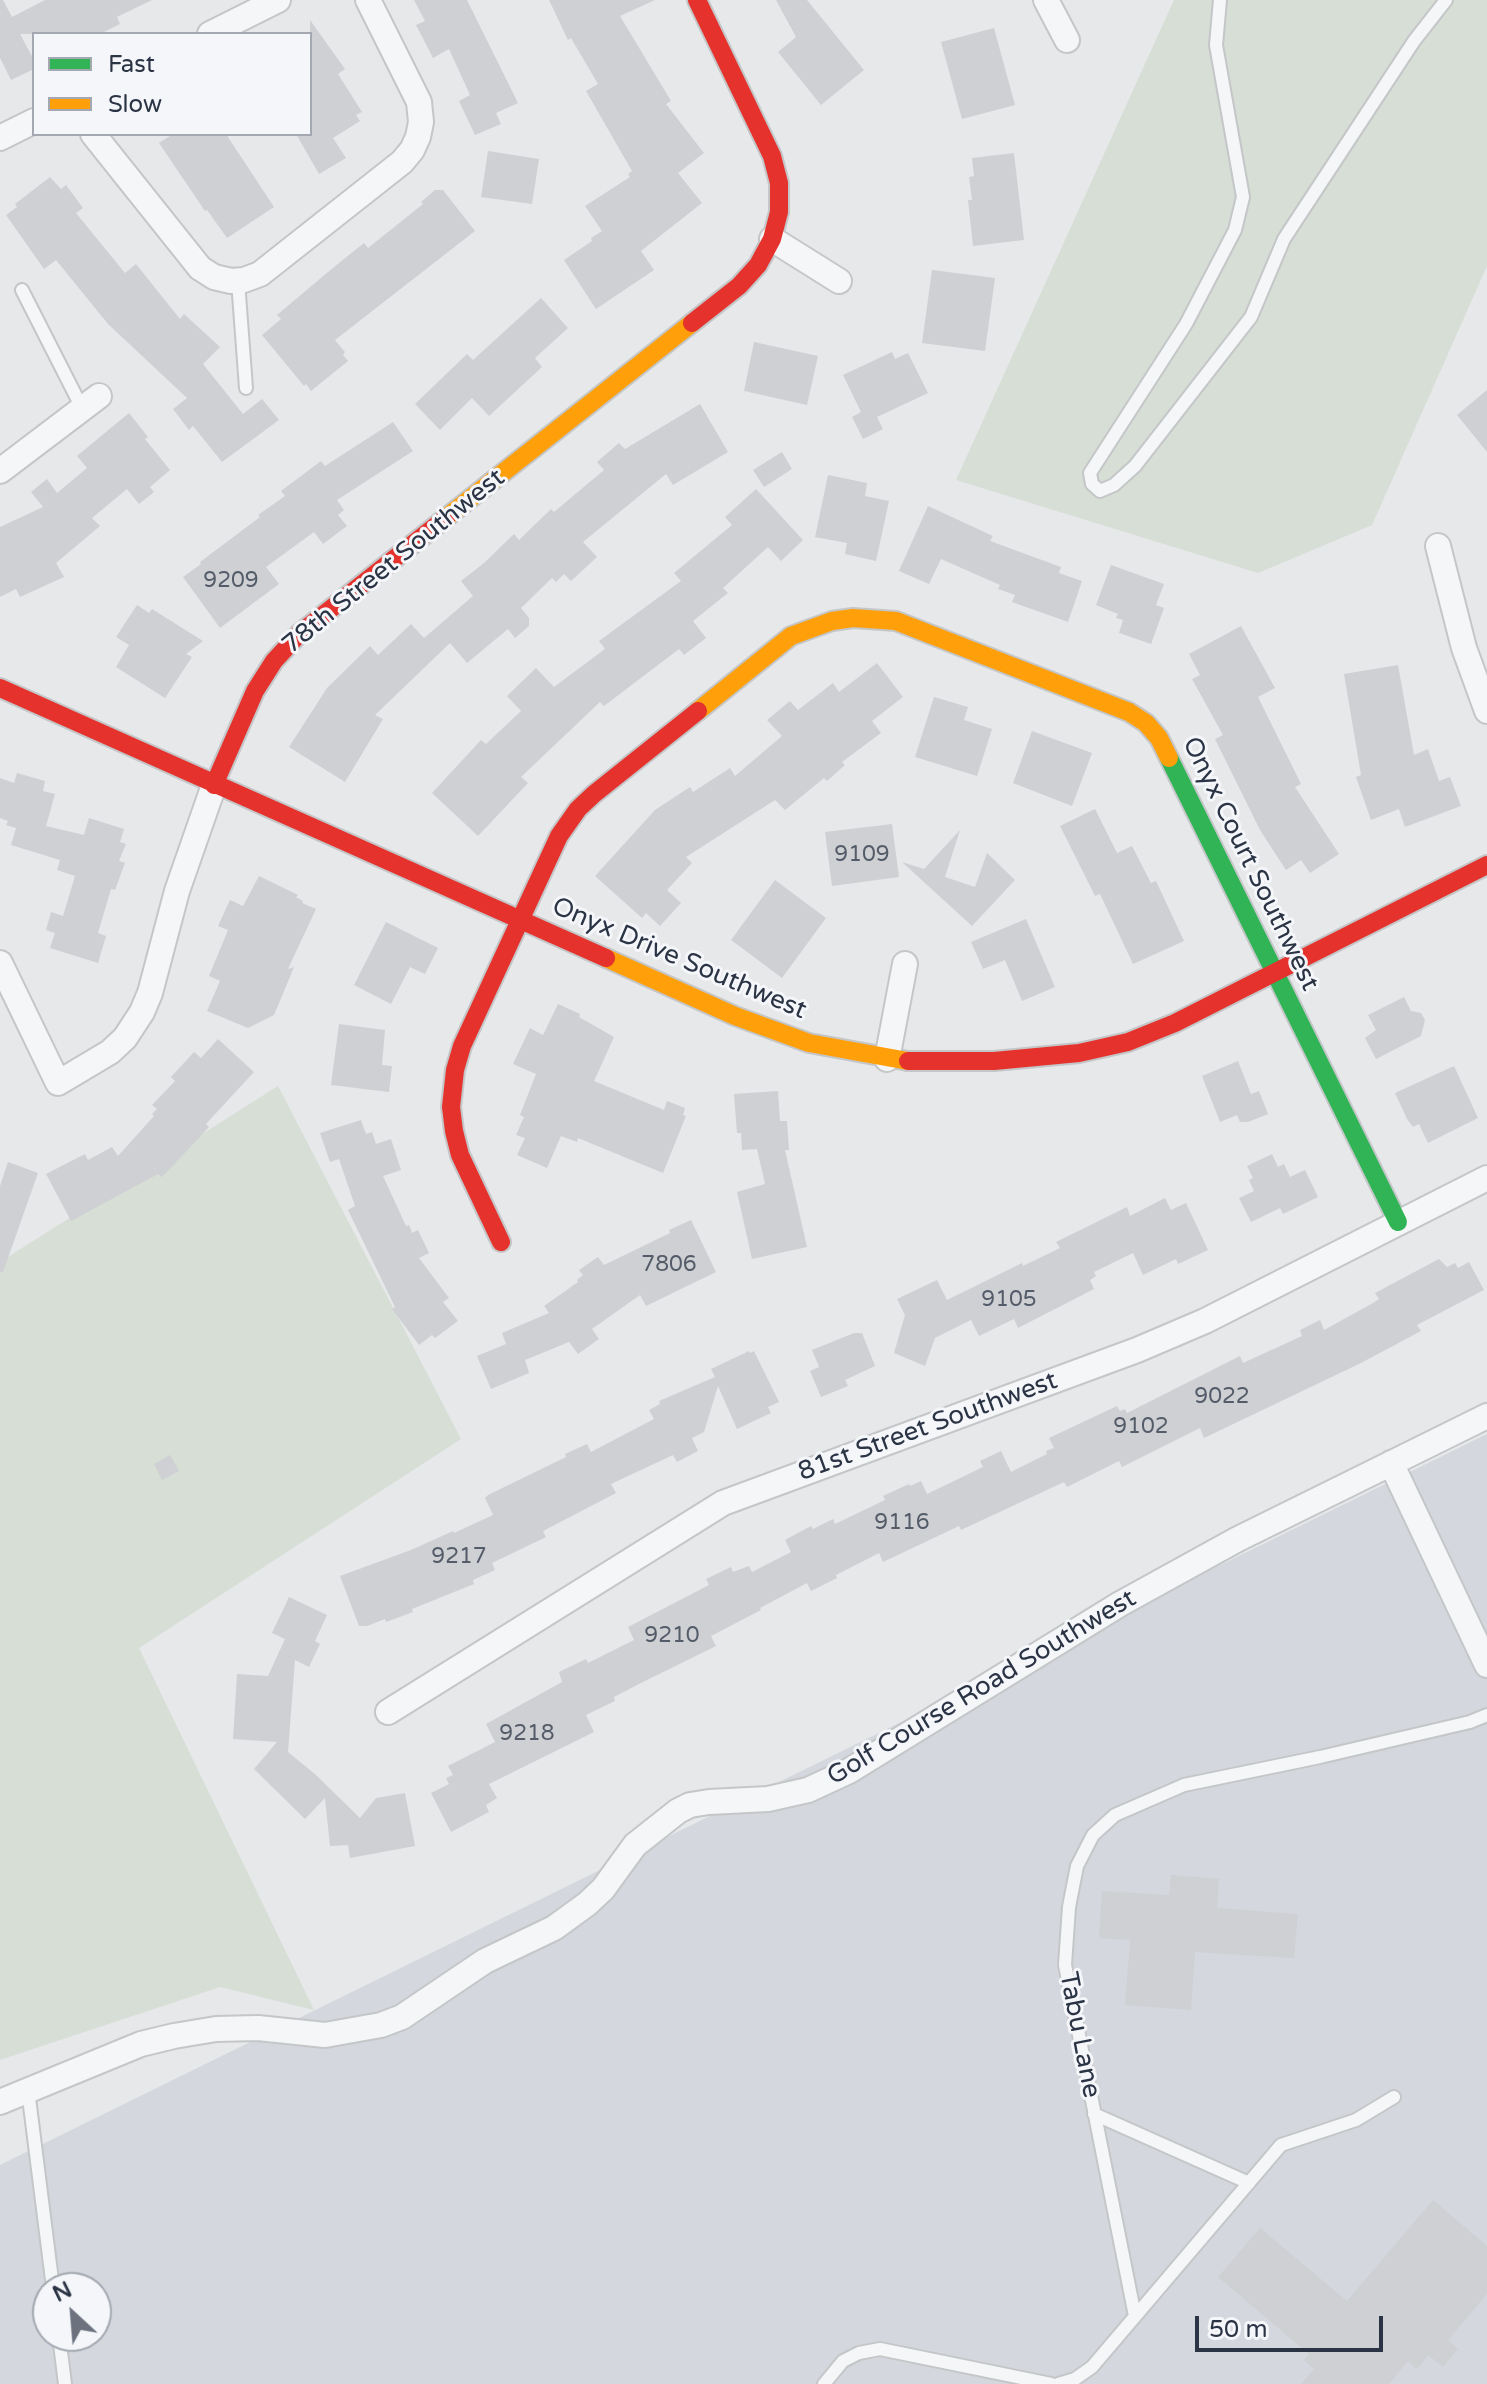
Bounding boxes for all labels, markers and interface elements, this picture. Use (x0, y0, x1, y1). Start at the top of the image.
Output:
legend (32, 32, 312, 136)
text: Fast (108, 50, 155, 79)
text: Slow (108, 90, 162, 119)
street label: 78th Street Southwest (277, 463, 511, 661)
house number: 9209 (203, 568, 259, 594)
street label: Onyx Court Southwest (1175, 732, 1325, 996)
house number: 9109 (834, 842, 890, 868)
street label: Onyx Drive Southwest (547, 891, 811, 1027)
house number: 7806 (641, 1252, 697, 1278)
house number: 9105 (981, 1287, 1037, 1313)
street label: 81st Street Southwest (794, 1366, 1062, 1488)
house number: 9022 (1194, 1384, 1250, 1410)
house number: 9102 (1113, 1414, 1169, 1440)
house number: 9116 (874, 1510, 930, 1536)
house number: 9217 (431, 1544, 487, 1570)
street label: Golf Course Road Southwest (822, 1583, 1142, 1793)
house number: 9210 (644, 1623, 700, 1649)
house number: 9218 (499, 1721, 555, 1747)
street label: Tabu Lane (1052, 1969, 1106, 2101)
north arrow (32, 2272, 112, 2352)
text: N (49, 2277, 76, 2308)
scale bar (1199, 2300, 1387, 2350)
text: 50 m (1209, 2315, 1267, 2344)

